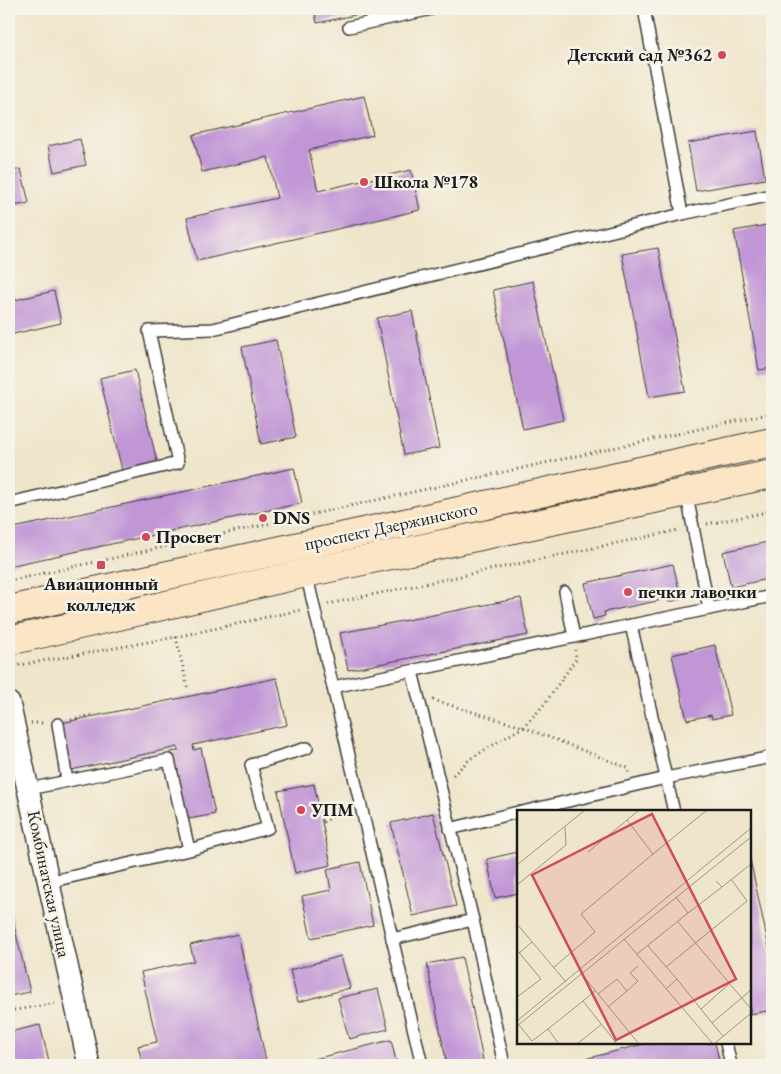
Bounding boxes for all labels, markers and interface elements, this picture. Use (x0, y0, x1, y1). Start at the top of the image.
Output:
place label: Детский сад №362 (567, 43, 712, 66)
marker: Детский сад №362 (716, 49, 728, 61)
place label: Школа №178 (374, 170, 478, 193)
marker: Школа №178 (358, 176, 370, 188)
street label: проспект Дзержинского (302, 496, 480, 555)
place label: DNS (273, 506, 310, 529)
marker: DNS (257, 512, 269, 524)
place label: Просвет (156, 525, 221, 548)
marker: Просвет (140, 531, 152, 543)
marker: Авиационный колледж (95, 559, 107, 571)
place label: Авиационный колледж (43, 572, 159, 616)
place label: печки лавочки (638, 580, 757, 603)
marker: печки лавочки (622, 586, 634, 598)
place label: УПМ (310, 798, 354, 821)
marker: УПМ (295, 804, 307, 816)
street label: Комбинатская улица (23, 808, 76, 960)
inset map (517, 810, 751, 1044)

